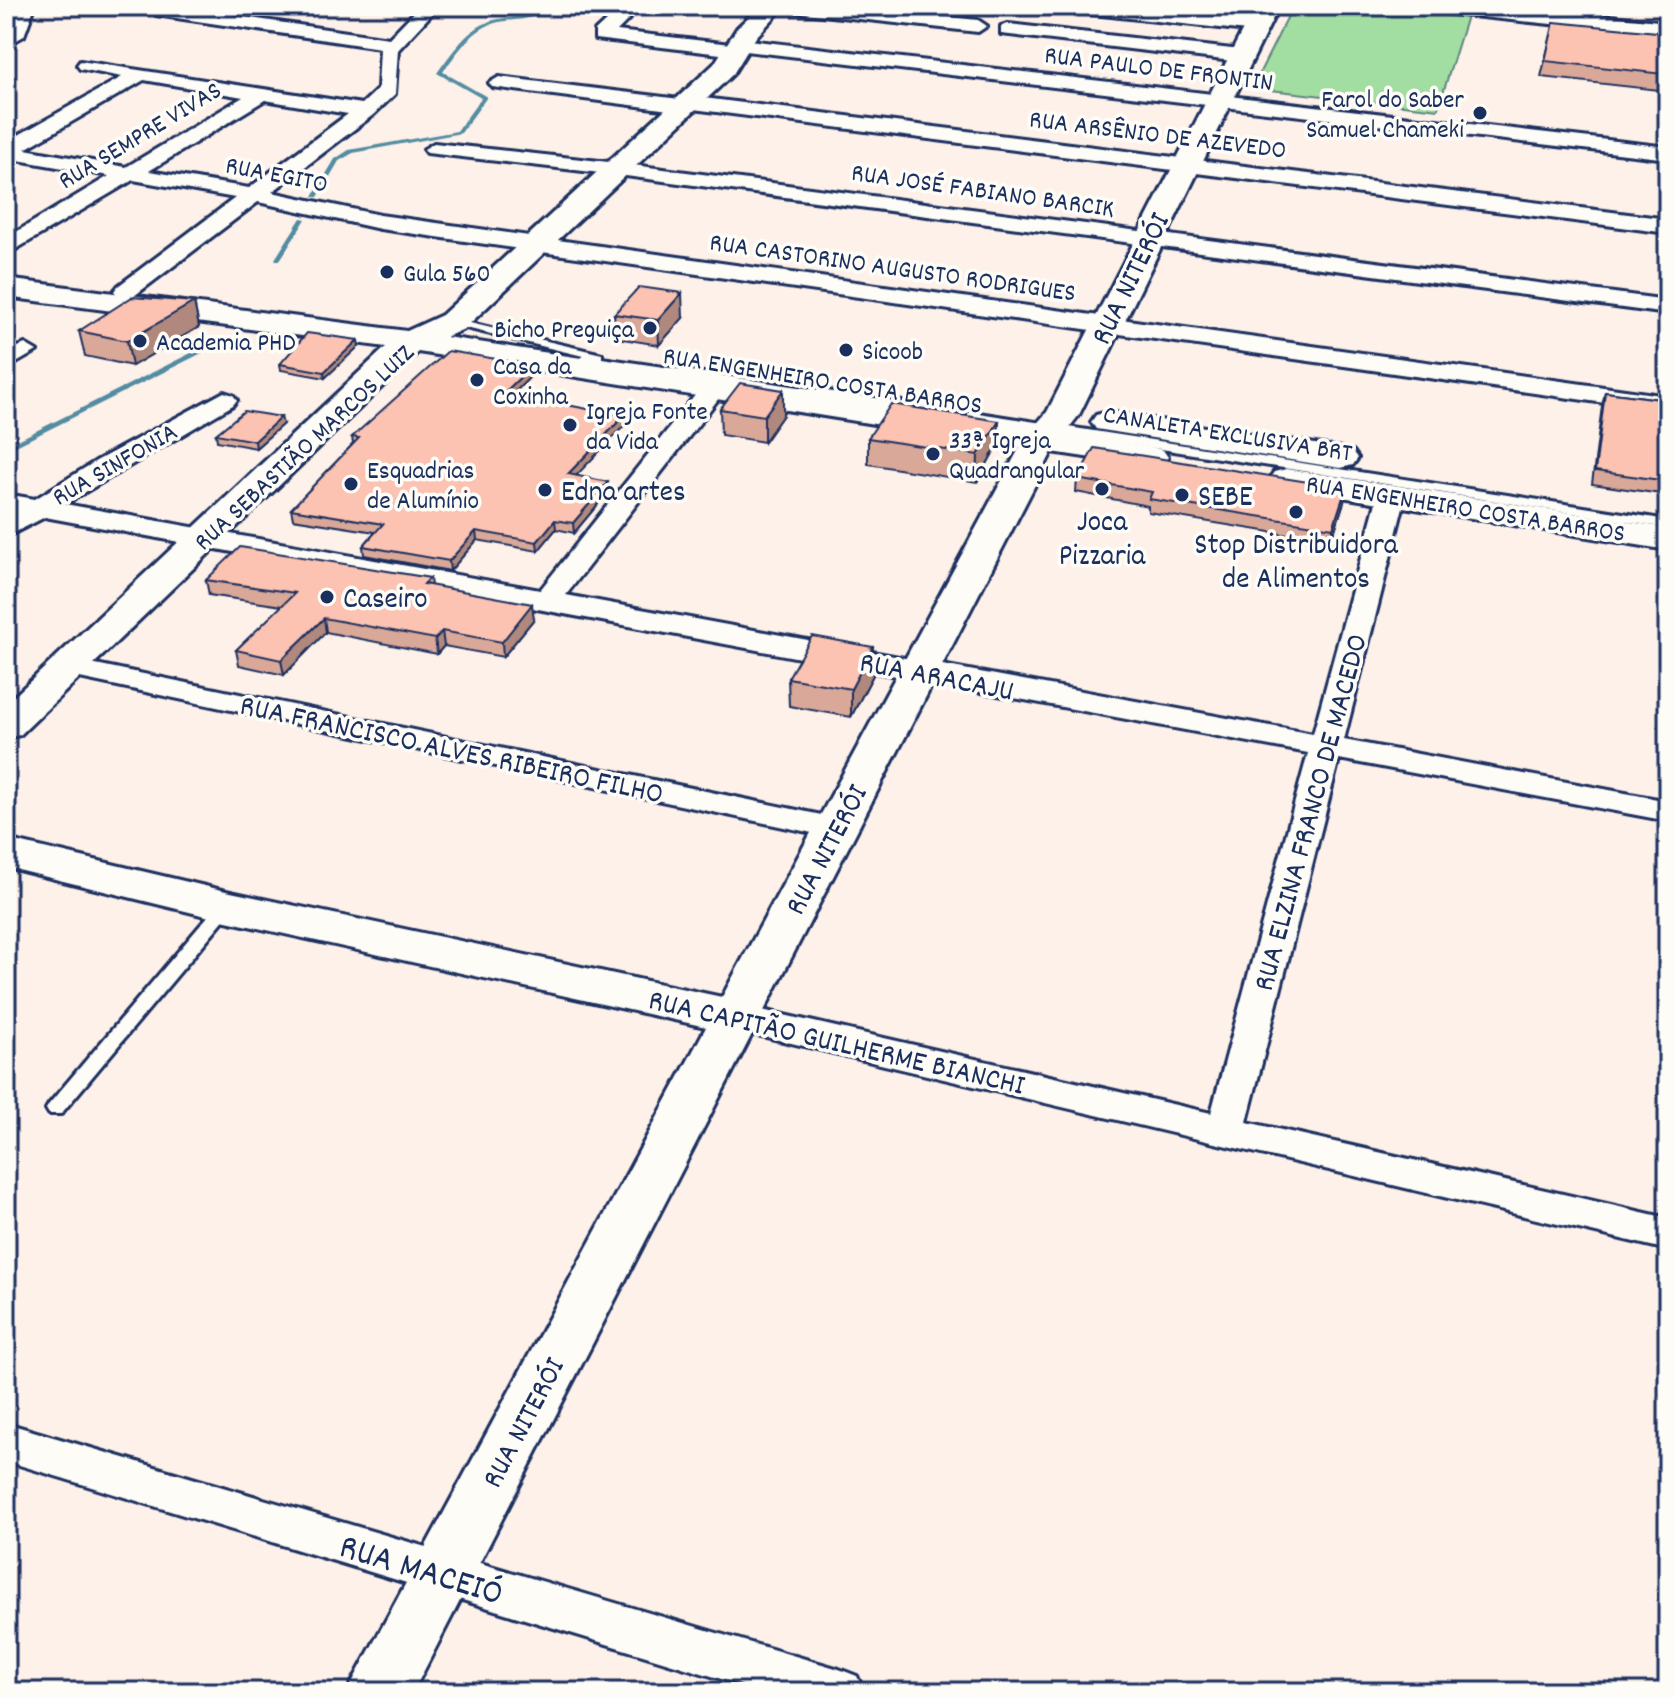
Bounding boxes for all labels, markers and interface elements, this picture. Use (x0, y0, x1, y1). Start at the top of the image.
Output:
street label: RUA PAULO DE FRONTIN (1042, 38, 1275, 103)
street label: RUA SEMPRE VIVAS (52, 74, 230, 200)
place label: Farol do Saber Samuel Chameki (1306, 83, 1464, 150)
street label: RUA ARSÊNIO DE AZEVEDO (1027, 102, 1288, 171)
marker: Farol do Saber Samuel Chameki (1471, 104, 1489, 122)
street label: RUA EGITO (222, 148, 331, 204)
street label: RUA JOSÉ FABIANO BARCIK (849, 156, 1116, 229)
street label: RUA NITERÓI (1083, 207, 1184, 353)
street label: RUA CASTORINO AUGUSTO RODRIGUES (707, 225, 1078, 313)
place label: Gula 560 (403, 257, 491, 294)
marker: Gula 560 (378, 263, 396, 281)
place label: Bicho Preguiça (494, 313, 635, 350)
marker: Bicho Preguiça (641, 319, 659, 337)
place label: Academia PHD (156, 326, 296, 363)
marker: Academia PHD (131, 332, 149, 350)
place label: Sicoob (862, 335, 923, 372)
street label: RUA SEBASTIÃO MARCOS LUIZ (187, 336, 424, 561)
street label: RUA ENGENHEIRO COSTA BARROS (660, 339, 985, 426)
marker: Sicoob (837, 341, 855, 359)
place label: Casa da Coxinha (493, 350, 572, 417)
marker: Casa da Coxinha (468, 371, 486, 389)
place label: Igreja Fonte da Vida (586, 395, 708, 462)
street label: CANALETA EXCLUSIVA BRT (1100, 398, 1355, 474)
street label: RUA SINFONIA (46, 415, 185, 517)
marker: Igreja Fonte da Vida (561, 416, 579, 434)
place label: 33ª Igreja Quadrangular (949, 424, 1085, 491)
marker: 33ª Igreja Quadrangular (924, 445, 942, 463)
place label: Esquadrias de Alumínio (367, 454, 479, 521)
street label: RUA ENGENHEIRO COSTA BARROS (1303, 467, 1628, 554)
place label: Edna artes (561, 473, 686, 516)
marker: Esquadrias de Alumínio (342, 475, 360, 493)
place label: SEBE (1198, 478, 1253, 521)
marker: Joca Pizzaria (1093, 480, 1111, 498)
marker: Edna artes (536, 481, 554, 499)
marker: SEBE (1173, 486, 1191, 504)
place label: Joca Pizzaria (1059, 503, 1146, 580)
marker: Stop Distribuidora de Alimentos (1287, 503, 1305, 521)
place label: Stop Distribuidora de Alimentos (1194, 526, 1399, 603)
place label: Caseiro (343, 580, 428, 623)
marker: Caseiro (318, 588, 336, 606)
street label: RUA ELZINA FRANCO DE MACEDO (1245, 630, 1382, 996)
street label: RUA ARACAJU (855, 643, 1017, 715)
street label: RUA FRANCISCO ALVES RIBEIRO FILHO (235, 686, 667, 818)
street label: RUA NITERÓI (777, 778, 881, 924)
street label: RUA CAPITÃO GUILHERME BIANCHI (644, 981, 1028, 1110)
street label: RUA NITERÓI (474, 1351, 578, 1497)
street label: RUA MACEIÓ (332, 1523, 508, 1622)

